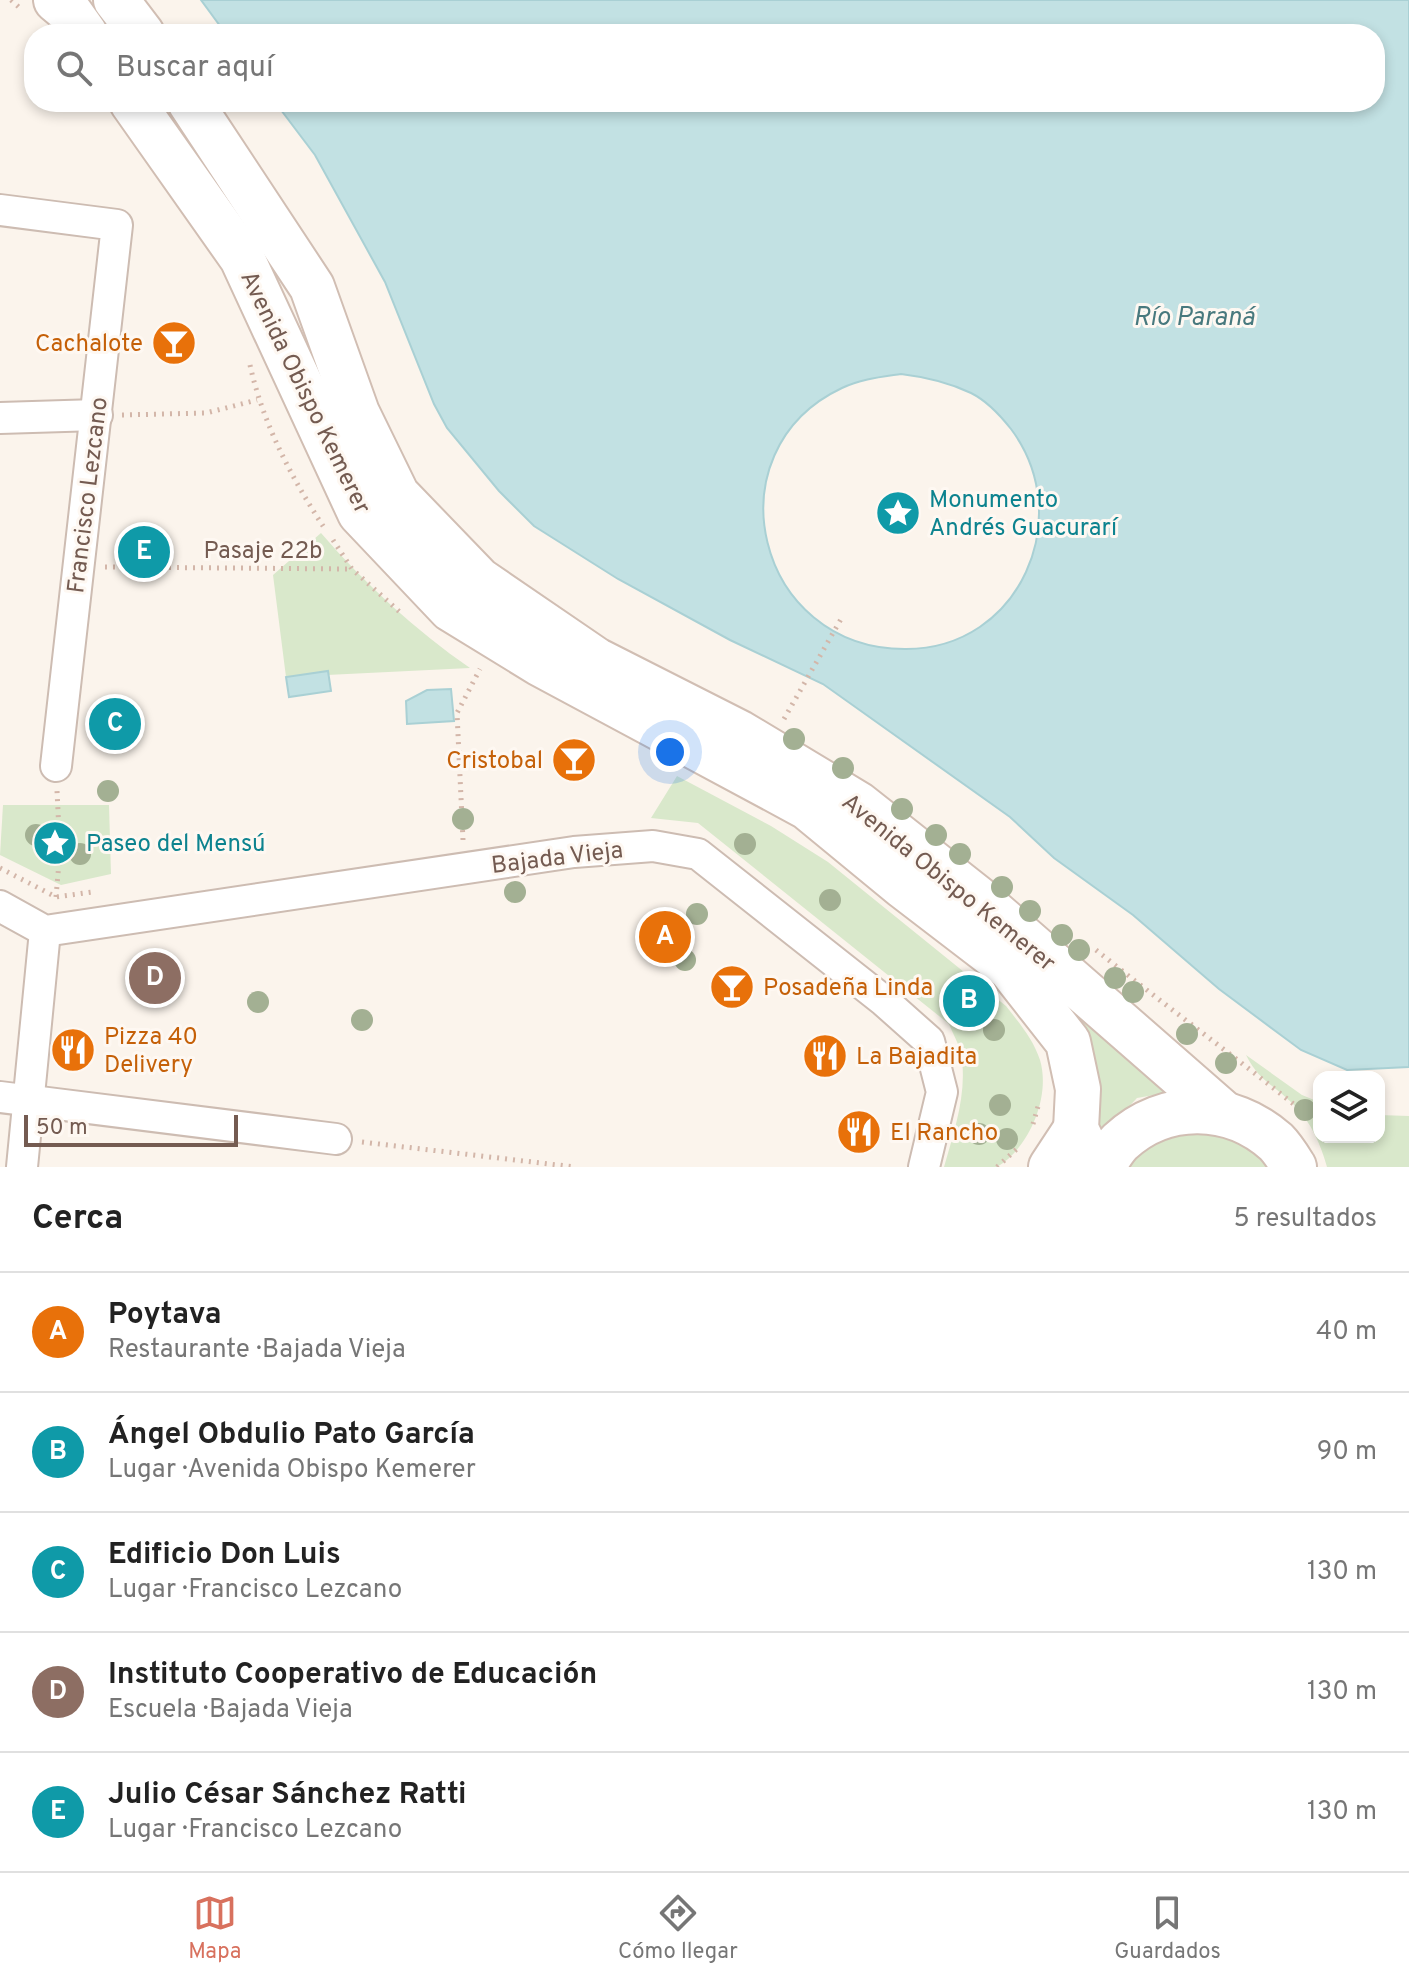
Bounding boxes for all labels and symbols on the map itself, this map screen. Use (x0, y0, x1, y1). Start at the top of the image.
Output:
street label: Avenida Obispo Kemerer (232, 267, 376, 519)
water label: Río Paraná (1133, 302, 1257, 335)
bar icon: Cachalote (150, 319, 198, 367)
place label: Cachalote (35, 330, 143, 360)
street label: Francisco Lezcano (62, 395, 116, 595)
place label: Monumento Andrés Guacurarí (929, 486, 1119, 544)
place icon: Monumento Andrés Guacurarí (874, 489, 922, 537)
pin: E (118, 522, 170, 582)
street label: Pasaje 22b (203, 537, 323, 567)
pin: C (89, 694, 141, 754)
your location (650, 732, 690, 772)
bar icon: Cristobal (550, 736, 598, 784)
place label: Cristobal (446, 747, 543, 777)
street label: Avenida Obispo Kemerer (835, 788, 1061, 979)
place icon: Paseo del Mensú (31, 819, 79, 867)
place label: Paseo del Mensú (86, 830, 266, 860)
street label: Bajada Vieja (490, 836, 625, 882)
pin: A (639, 907, 691, 967)
pin: D (129, 948, 181, 1008)
bar icon: Posadeña Linda (708, 963, 756, 1011)
pin: B (943, 971, 995, 1031)
place label: Posadeña Linda (763, 974, 933, 1004)
place label: Pizza 40 Delivery (104, 1023, 198, 1081)
restaurant icon: Pizza 40 Delivery (49, 1026, 97, 1074)
restaurant icon: La Bajadita (801, 1032, 849, 1080)
place label: La Bajadita (856, 1043, 977, 1073)
restaurant icon: El Rancho (835, 1108, 883, 1156)
scale bar (24, 1111, 238, 1147)
place label: El Rancho (890, 1119, 998, 1149)

